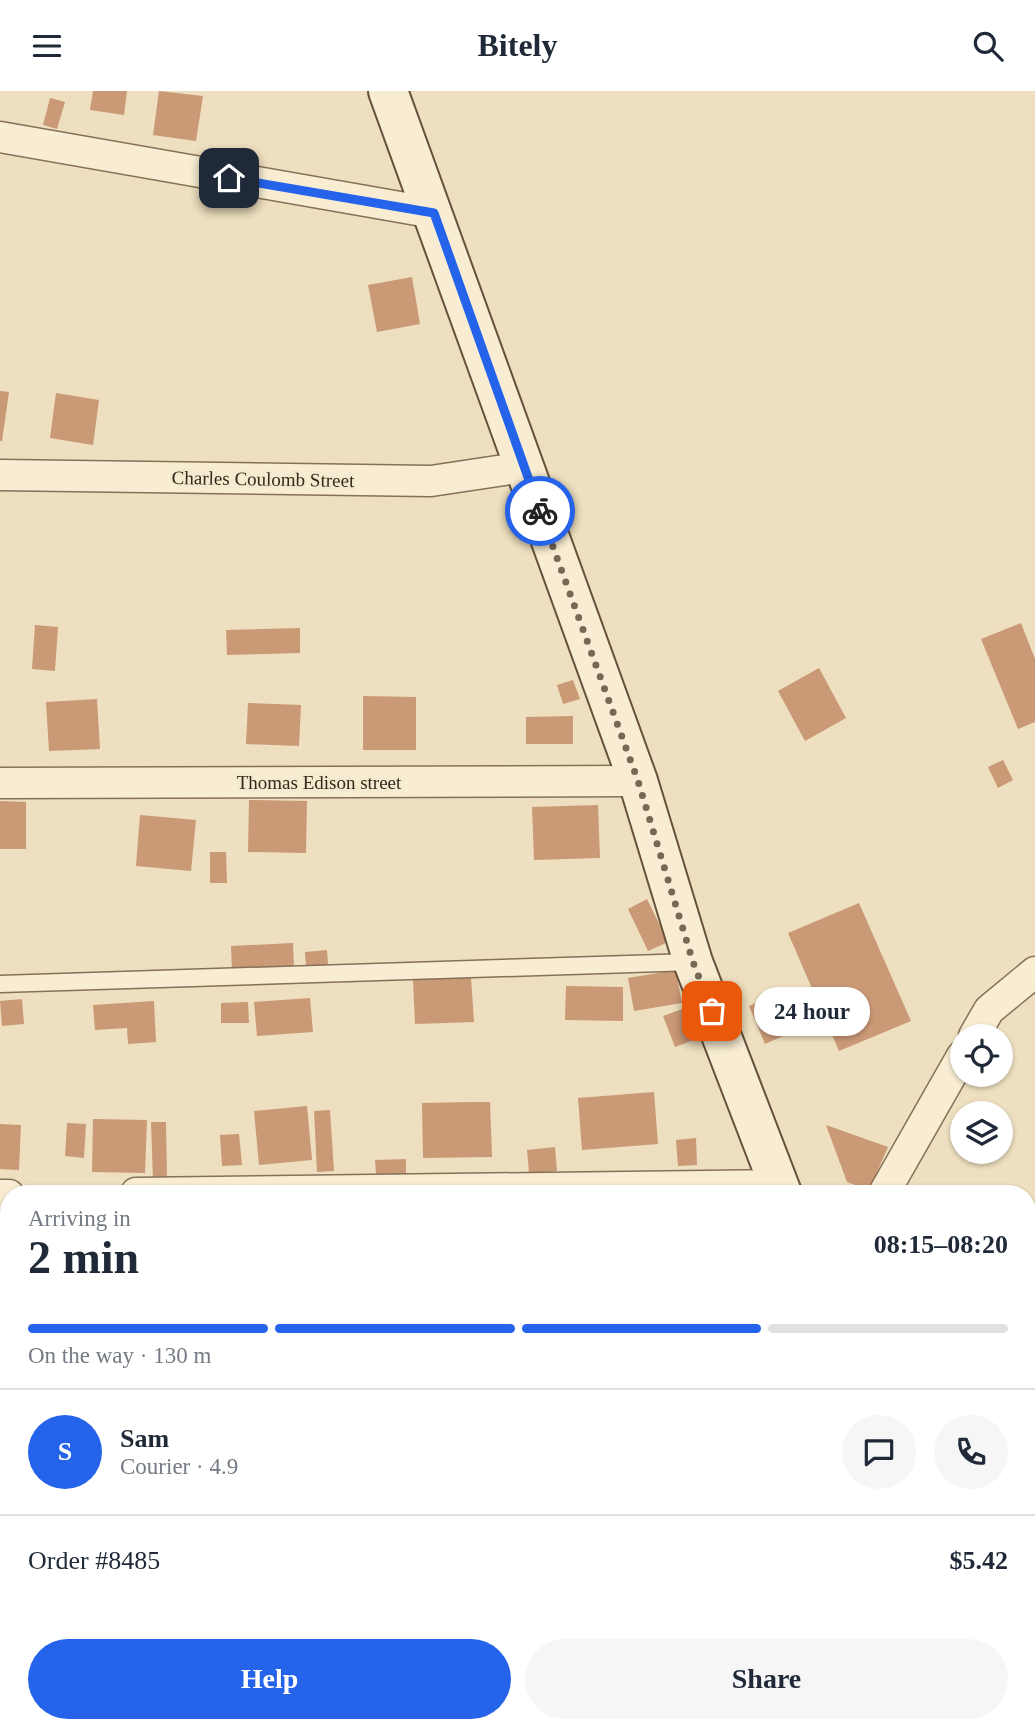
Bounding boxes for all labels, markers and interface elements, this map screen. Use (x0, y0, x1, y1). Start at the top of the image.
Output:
icon: menu (28, 27, 66, 65)
text: Bitely (478, 27, 557, 63)
icon: search (969, 27, 1007, 65)
pin (199, 148, 259, 208)
icon: home (210, 159, 248, 197)
street label: Charles Coulomb Street (172, 467, 355, 491)
courier (505, 476, 575, 546)
icon: bike (521, 492, 559, 530)
street label: Thomas Edison street (237, 772, 402, 793)
pin (682, 981, 742, 1041)
callout: 24 hour (754, 986, 870, 1035)
icon: bag (693, 992, 731, 1030)
text: 24 hour (774, 999, 850, 1024)
map controls (950, 1024, 1013, 1164)
button: locate (950, 1024, 1013, 1087)
button: layers (950, 1101, 1013, 1164)
text: Arriving in (28, 1206, 131, 1231)
text: 08:15–08:20 (874, 1230, 1008, 1259)
text: 2 min (28, 1232, 139, 1283)
text: On the way · 130 m (28, 1343, 211, 1368)
button: chat (842, 1415, 916, 1489)
button: phone (934, 1415, 1008, 1489)
text: Sam (120, 1424, 169, 1453)
text: S (58, 1437, 72, 1466)
text: Courier · 4.9 (120, 1454, 238, 1479)
text: Order #8485 (28, 1546, 160, 1575)
text: $5.42 (950, 1546, 1008, 1575)
button: Help (28, 1639, 511, 1719)
button: Share (525, 1639, 1008, 1719)

